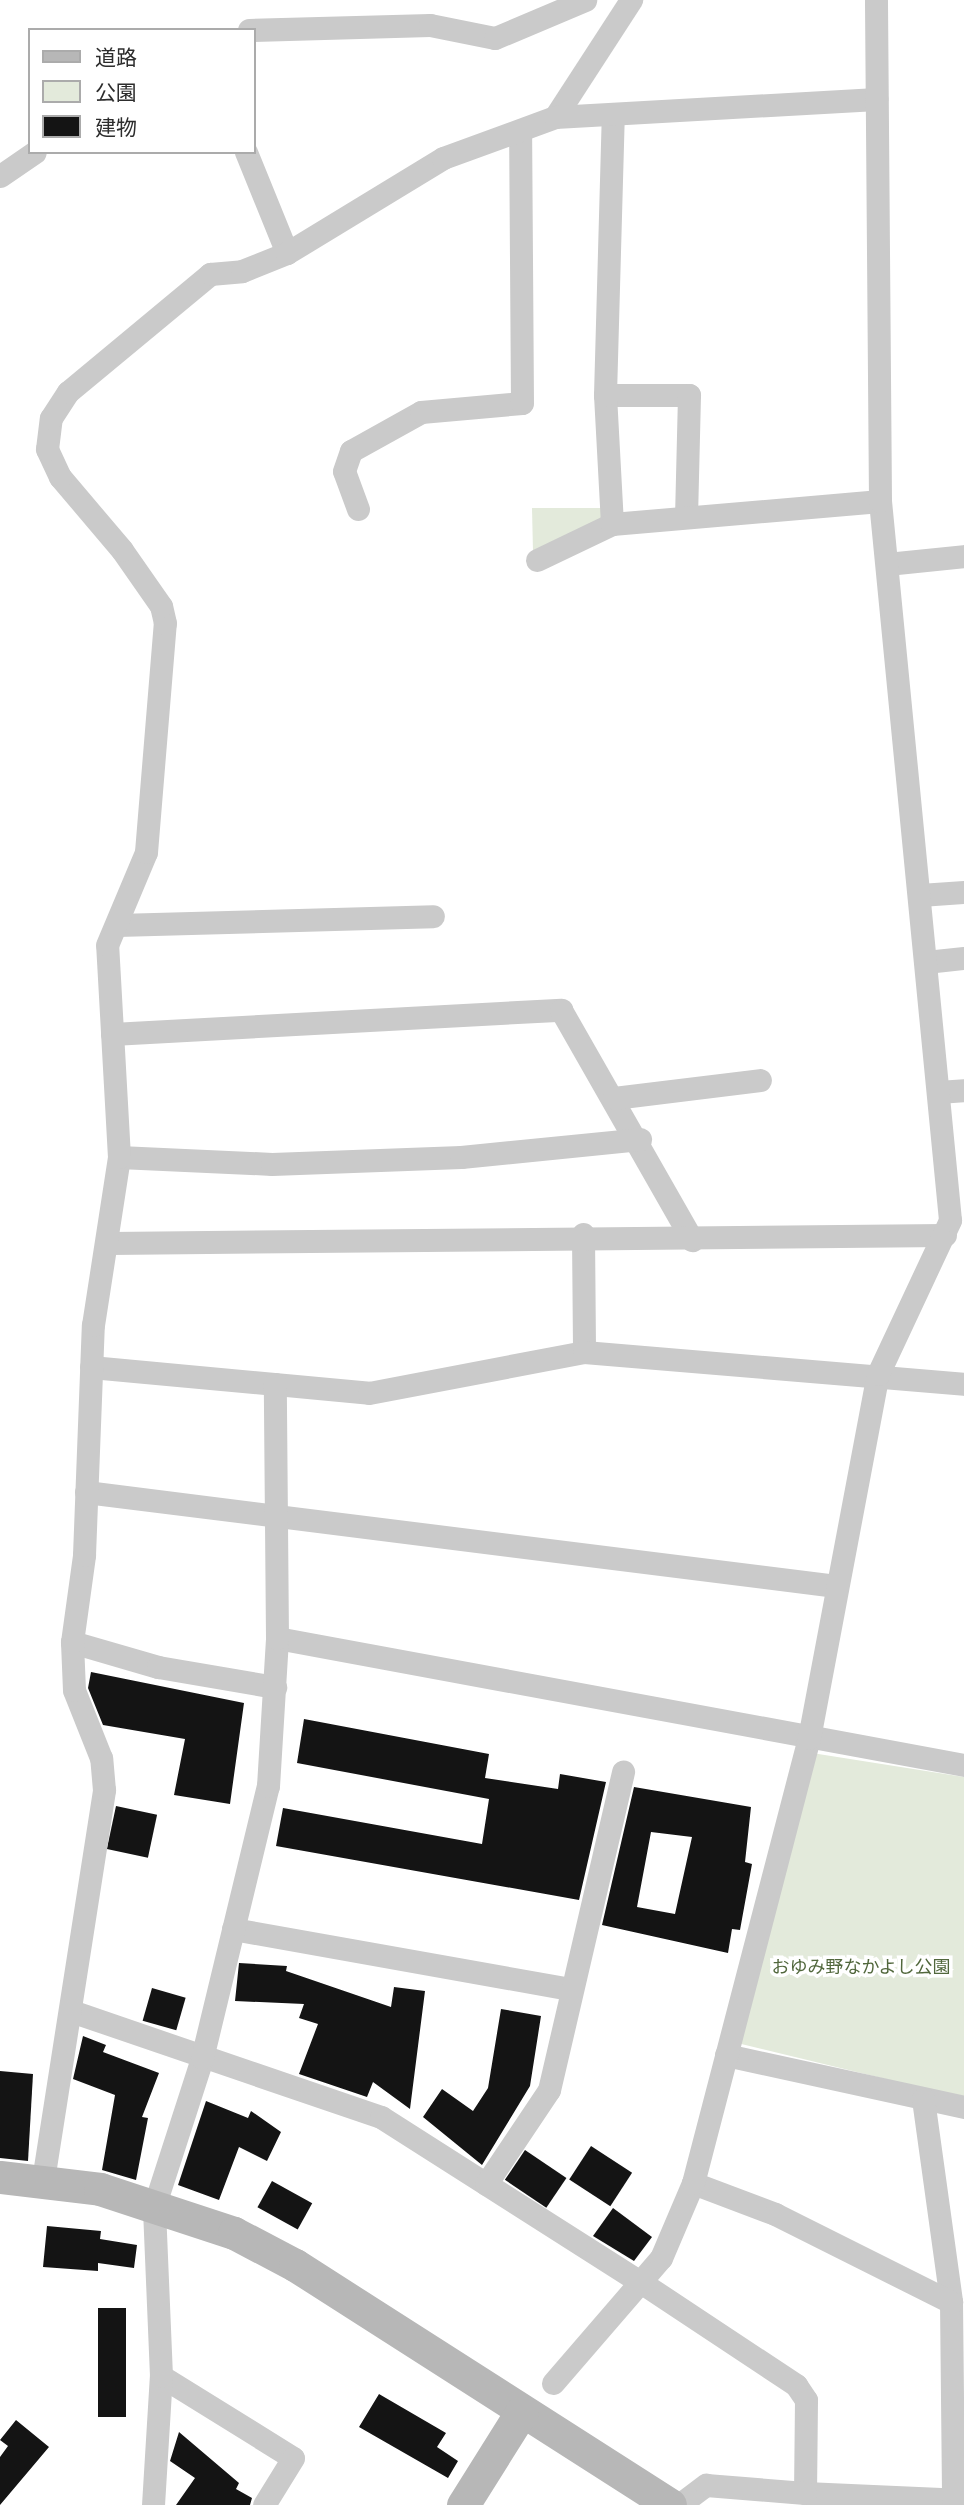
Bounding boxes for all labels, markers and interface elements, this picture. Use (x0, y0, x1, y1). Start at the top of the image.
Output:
legend (28, 28, 256, 154)
text: 道路 (95, 41, 137, 73)
text: 公園 (95, 76, 137, 108)
text: 建物 (95, 111, 137, 143)
park label: おゆみ野なかよし公園 (771, 1956, 951, 1978)

